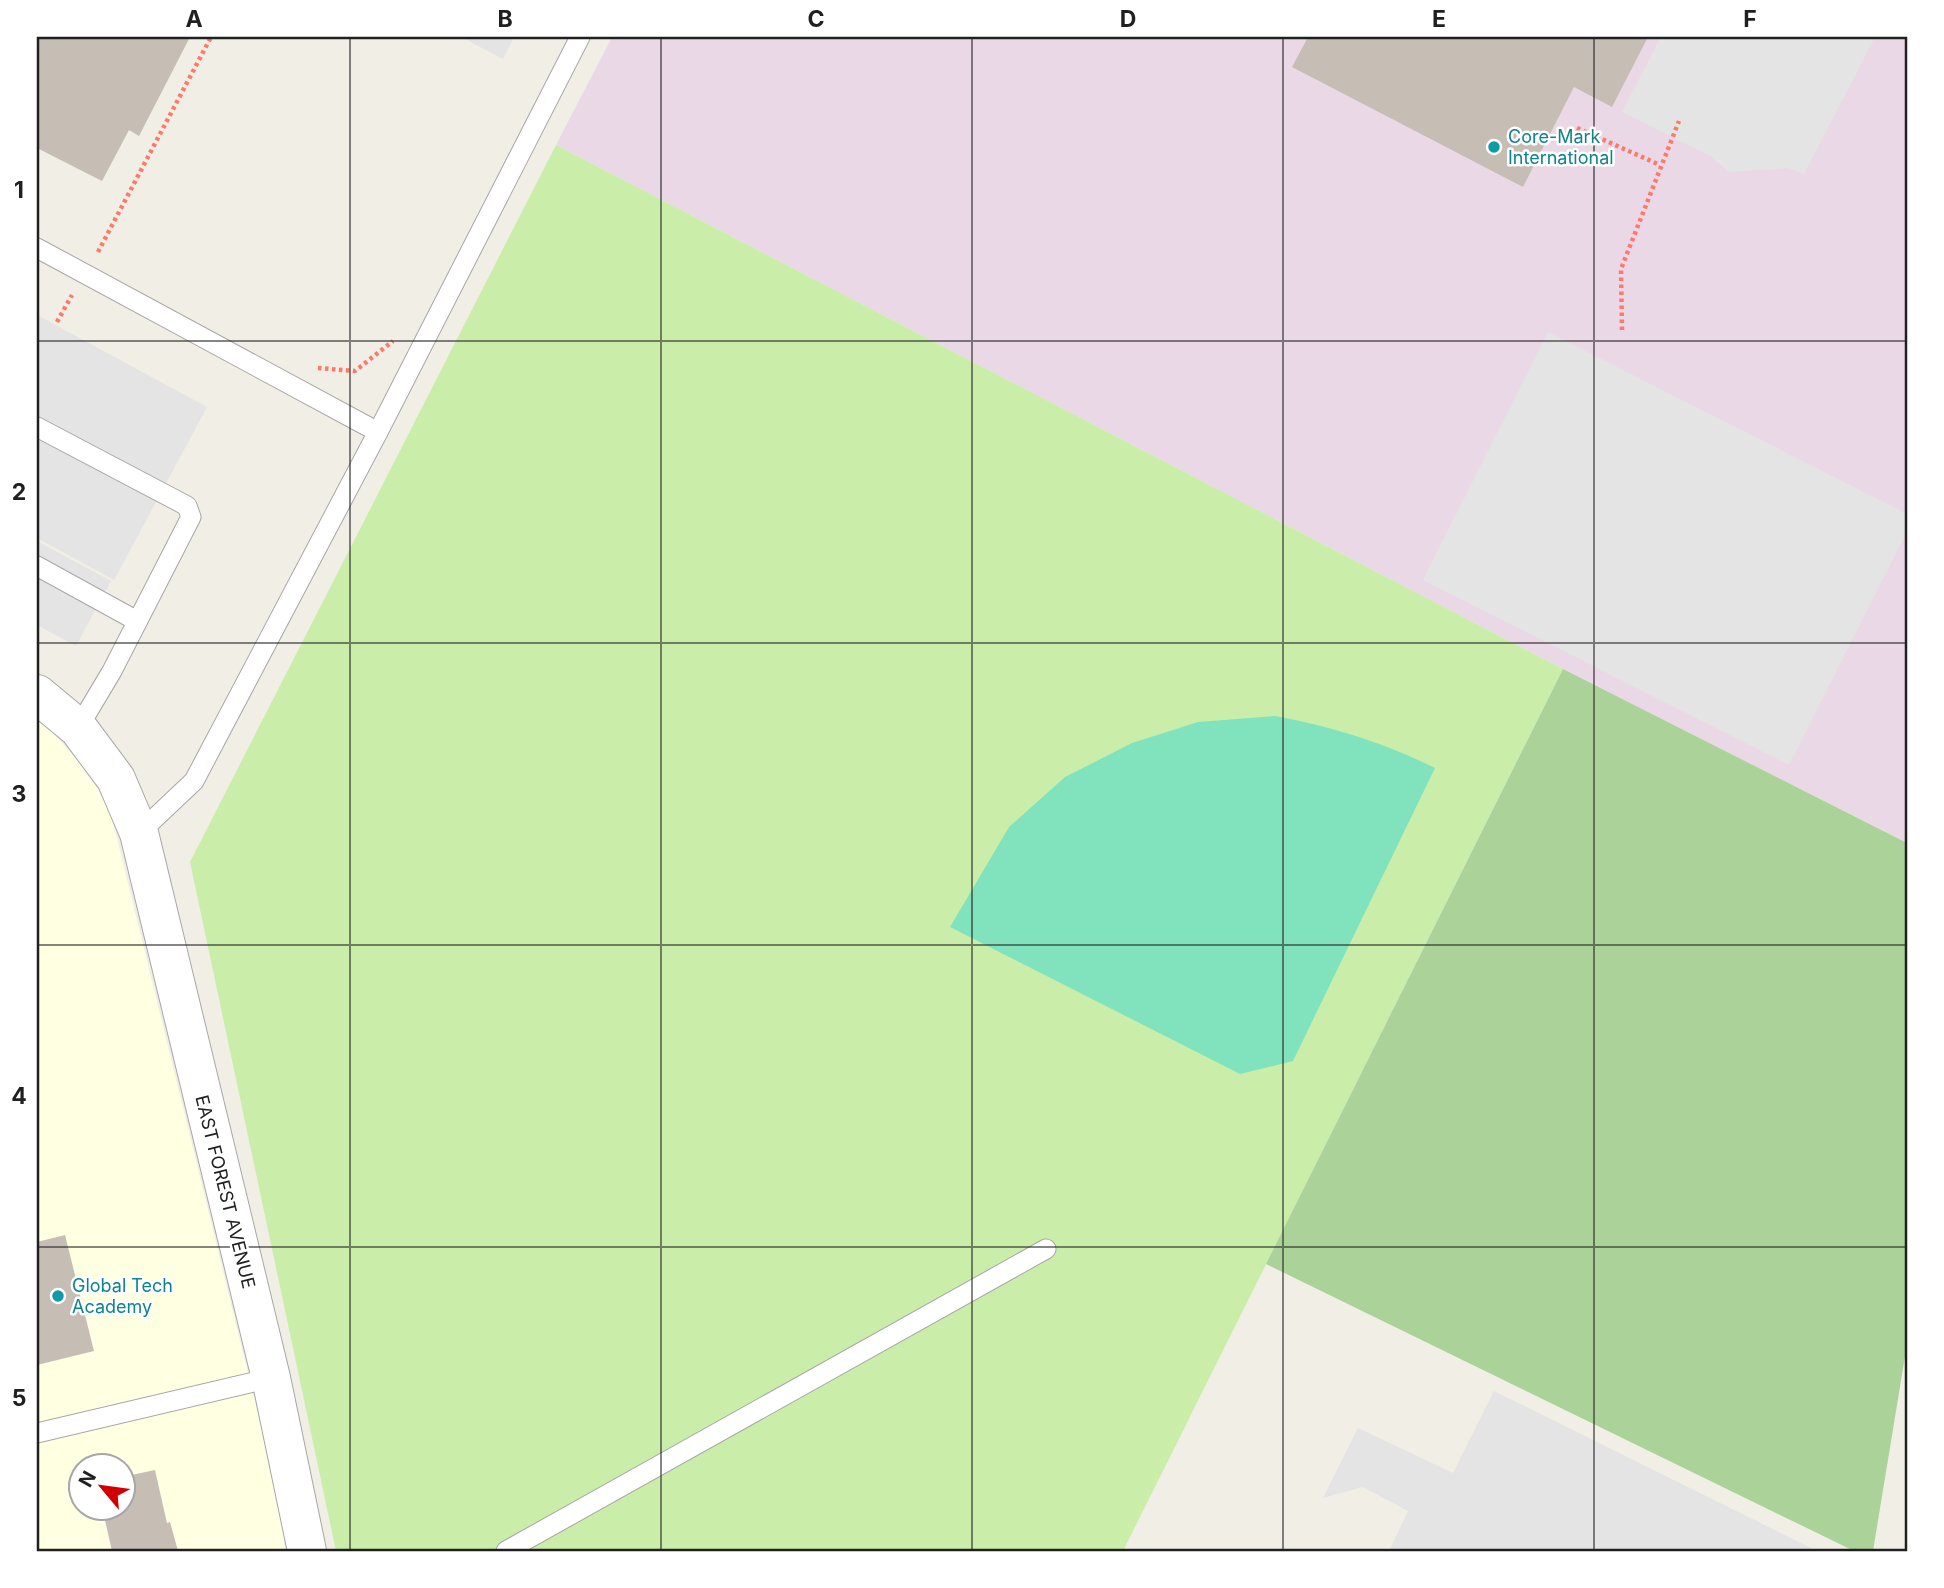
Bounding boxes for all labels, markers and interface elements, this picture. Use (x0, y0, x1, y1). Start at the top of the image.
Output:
text: A (185, 5, 203, 33)
text: B (497, 5, 513, 33)
text: C (807, 5, 825, 33)
text: D (1120, 5, 1136, 33)
text: E (1432, 5, 1446, 33)
text: F (1743, 5, 1757, 33)
place label: Core-Mark International (1508, 126, 1614, 168)
marker: Core-Mark International (1486, 139, 1502, 155)
text: 1 (14, 176, 24, 204)
text: 2 (12, 478, 26, 506)
text: 3 (12, 780, 26, 808)
text: 4 (11, 1082, 27, 1110)
street label: EAST FOREST AVENUE (191, 1093, 260, 1291)
place label: Global Tech Academy (72, 1275, 173, 1317)
marker: Global Tech Academy (50, 1288, 66, 1304)
text: 5 (12, 1384, 26, 1412)
north arrow (66, 1452, 136, 1522)
text: N (74, 1467, 101, 1491)

